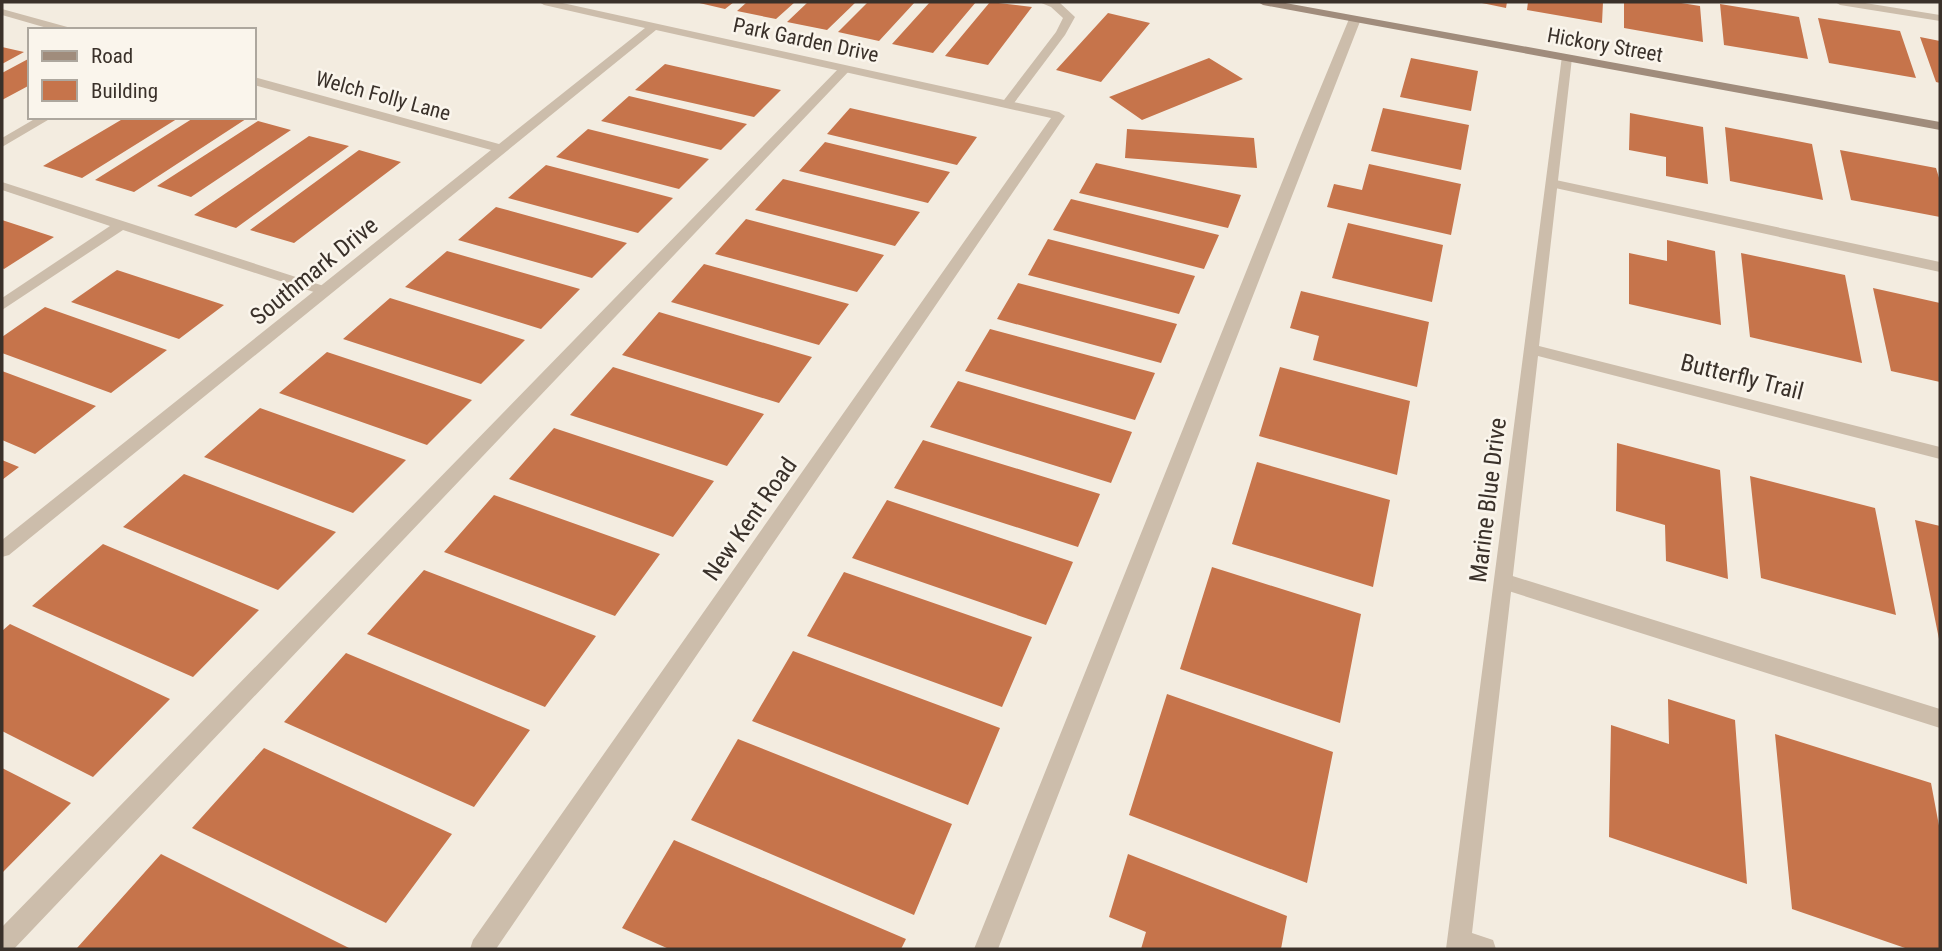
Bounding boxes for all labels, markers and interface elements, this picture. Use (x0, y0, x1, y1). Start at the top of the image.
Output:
street label: Park Garden Drive (731, 13, 881, 67)
street label: Hickory Street (1545, 23, 1665, 67)
legend (28, 28, 256, 119)
text: Road (91, 44, 133, 68)
street label: Welch Folly Lane (313, 66, 453, 126)
text: Building (91, 79, 158, 103)
street label: Southmark Drive (245, 211, 383, 331)
street label: Butterfly Trail (1678, 348, 1806, 406)
street label: Marine Blue Drive (1464, 416, 1512, 584)
street label: New Kent Road (697, 452, 803, 586)

